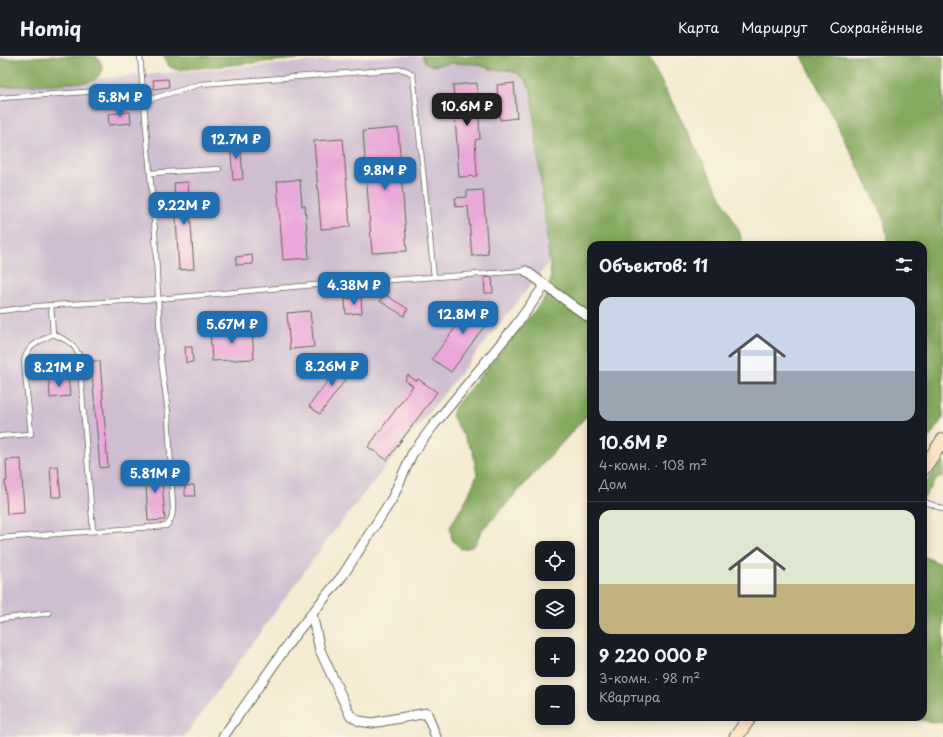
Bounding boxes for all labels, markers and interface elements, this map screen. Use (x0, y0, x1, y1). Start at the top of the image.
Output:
text: Homiq (20, 14, 81, 42)
text: Карта (678, 17, 719, 38)
text: Маршрут (741, 17, 807, 38)
text: Сохранённые (829, 17, 923, 38)
pin: 5.8M ₽ (87, 84, 153, 118)
text: 5.8M ₽ (98, 87, 142, 106)
pin: 10.6M ₽ (430, 93, 504, 127)
text: 10.6M ₽ (441, 96, 493, 115)
pin: 12.7M ₽ (199, 126, 273, 160)
text: 12.7M ₽ (211, 129, 261, 148)
pin: 9.8M ₽ (352, 157, 418, 191)
text: 9.8M ₽ (363, 160, 407, 179)
pin: 9.22M ₽ (147, 192, 221, 226)
text: 9.22M ₽ (158, 195, 210, 214)
text: Объектов: 11 (599, 252, 708, 278)
icon: filters (893, 254, 915, 276)
pin: 4.38M ₽ (317, 272, 391, 306)
text: 4.38M ₽ (327, 275, 381, 294)
pin: 12.8M ₽ (426, 301, 500, 335)
text: 12.8M ₽ (437, 304, 489, 323)
pin: 5.67M ₽ (195, 311, 269, 345)
text: 5.67M ₽ (206, 314, 258, 333)
icon: home (721, 323, 793, 395)
pin: 8.26M ₽ (295, 353, 369, 387)
pin: 8.21M ₽ (22, 354, 96, 388)
text: 8.26M ₽ (305, 356, 359, 375)
text: 8.21M ₽ (34, 357, 84, 376)
text: 10.6M ₽ (599, 429, 667, 455)
text: 4-комн. · 108 m² (599, 455, 707, 474)
pin: 5.81M ₽ (118, 460, 192, 494)
text: 5.81M ₽ (130, 463, 180, 482)
text: Дом (599, 474, 627, 493)
icon: home (721, 536, 793, 608)
map controls (535, 541, 575, 725)
button: locate (535, 541, 575, 581)
button: layers (535, 589, 575, 629)
button: + (535, 637, 575, 677)
text: 9 220 000 ₽ (599, 642, 707, 668)
text: 3-комн. · 98 m² (599, 668, 700, 687)
button: − (535, 685, 575, 725)
text: Квартира (599, 687, 660, 706)

